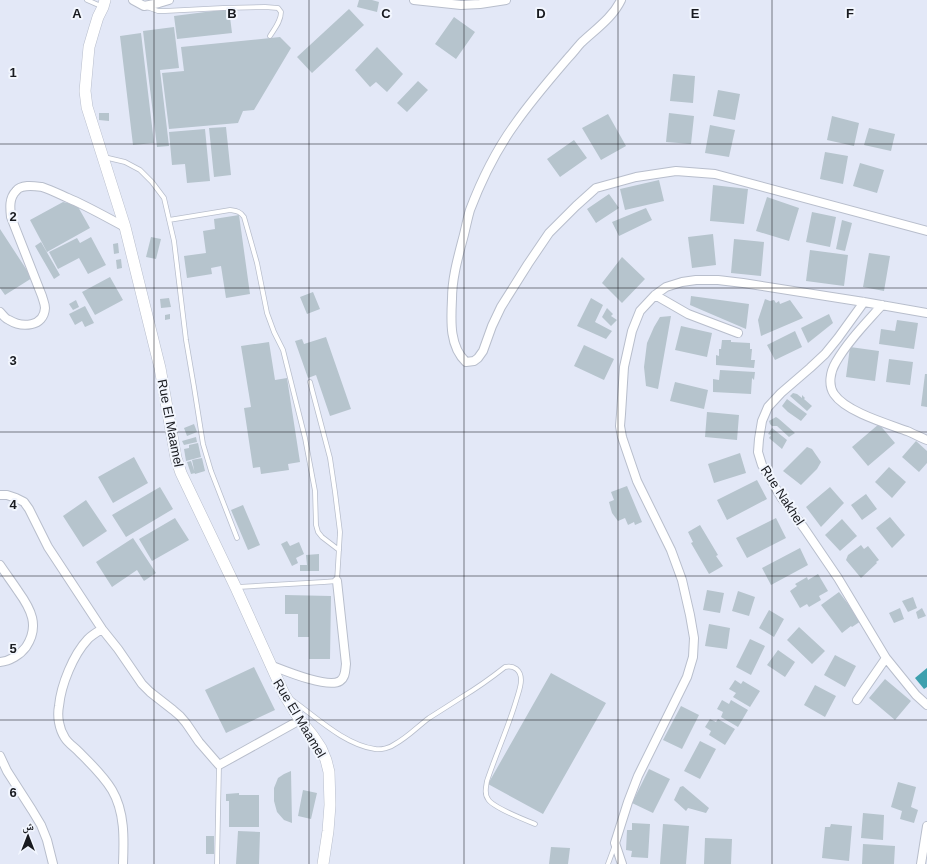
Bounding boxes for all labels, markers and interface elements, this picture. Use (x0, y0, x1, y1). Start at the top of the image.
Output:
text: A (72, 6, 82, 21)
text: B (227, 6, 237, 21)
text: C (381, 6, 391, 21)
text: D (536, 6, 546, 21)
text: E (691, 6, 700, 21)
text: F (846, 6, 854, 21)
text: 1 (9, 65, 17, 80)
text: 2 (9, 209, 17, 224)
text: 3 (9, 353, 17, 368)
street label: Rue El Maamel (155, 378, 186, 468)
street label: Rue Nakhel (758, 463, 807, 528)
text: 4 (9, 497, 17, 512)
text: 5 (9, 641, 17, 656)
street label: Rue El Maamel (270, 676, 329, 760)
text: 6 (9, 785, 17, 800)
north arrow (8, 816, 48, 856)
text: ش (22, 820, 34, 834)

